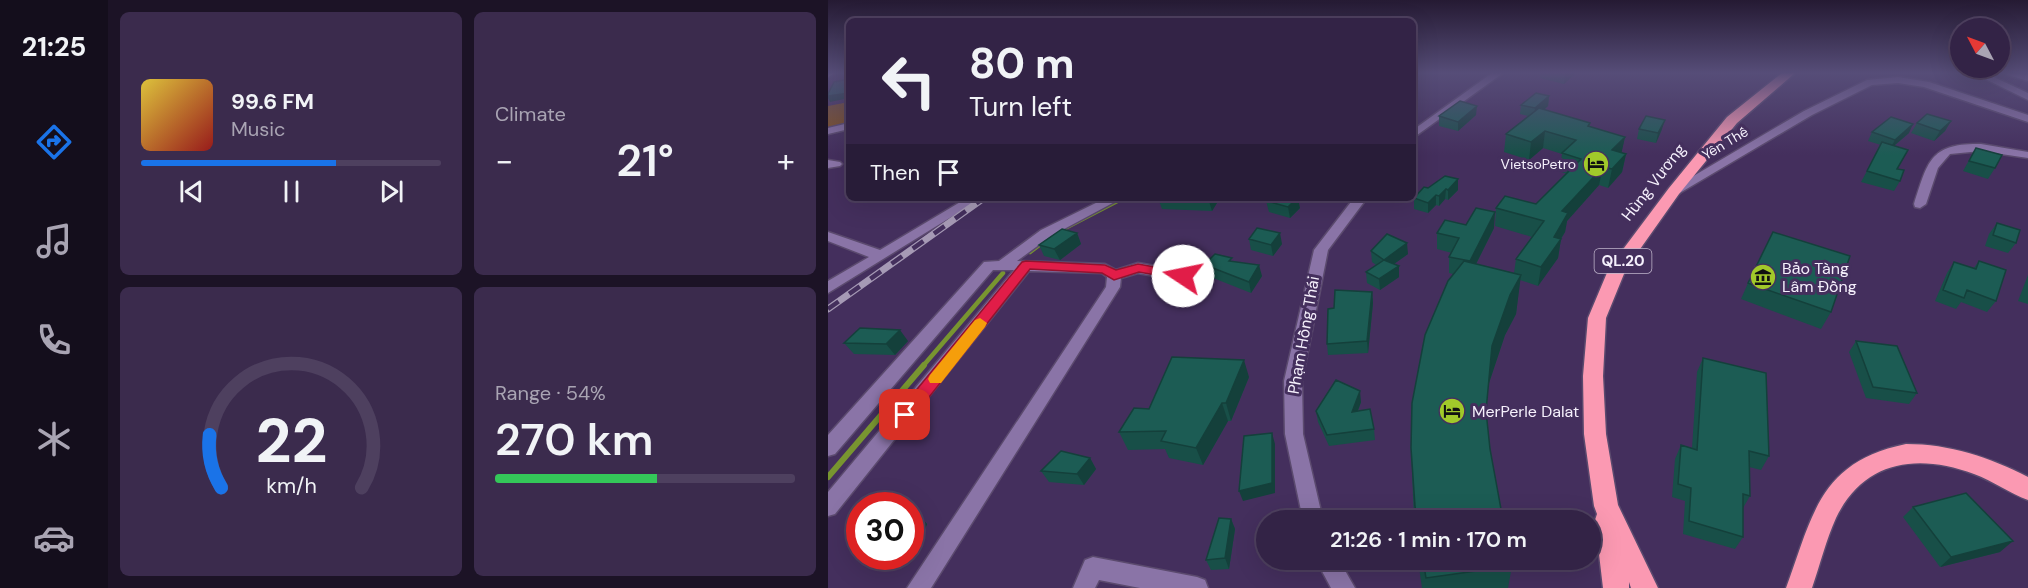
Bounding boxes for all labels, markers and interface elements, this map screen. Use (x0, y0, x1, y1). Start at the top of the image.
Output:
north arrow (1950, 18, 2010, 78)
map controls (1950, 18, 2010, 78)
text: 21:25 (22, 29, 86, 64)
text: 80 m (969, 36, 1075, 91)
icon: left (870, 42, 948, 120)
text: 99.6 FM (231, 87, 314, 116)
text: Turn left (969, 89, 1072, 124)
text: Climate (495, 101, 566, 127)
text: Music (231, 116, 286, 142)
icon: directions (33, 121, 75, 163)
street label: Yên Thế (1699, 122, 1751, 164)
text: 21° (616, 131, 674, 190)
text: − (495, 139, 513, 182)
text: + (777, 139, 795, 182)
street label: Hùng Vương (1617, 139, 1690, 225)
hotel icon: VietsoPetro (1581, 149, 1611, 179)
place label: VietsoPetro (1501, 155, 1576, 173)
icon: arrive (932, 156, 965, 189)
text: Then (870, 158, 920, 187)
icon: previous (175, 175, 208, 208)
icon: pause (275, 175, 308, 208)
icon: next (375, 175, 408, 208)
icon: music (33, 220, 75, 262)
position arrow (1151, 244, 1215, 308)
road number: QL.20 (1594, 249, 1652, 273)
place label: Bảo Tàng Lâm Đồng (1782, 258, 1857, 297)
museum icon: Bảo Tàng Lâm Đồng (1748, 262, 1778, 292)
street label: Phạm Hồng Thái (1283, 274, 1324, 396)
icon: phone (33, 319, 75, 361)
text: Range · 54% (495, 380, 606, 406)
pin (879, 389, 930, 440)
hotel icon: MerPerle Dalat (1437, 396, 1467, 426)
icon: arrive (888, 398, 921, 431)
text: 22 (255, 400, 327, 481)
place label: MerPerle Dalat (1472, 401, 1579, 422)
text: 270 km (495, 410, 653, 469)
icon: climate (33, 418, 75, 460)
text: km/h (266, 473, 316, 501)
speed limit sign: 30 (846, 492, 924, 570)
icon: car (33, 517, 75, 559)
text: 21:26 · 1 min · 170 m (1330, 525, 1527, 554)

